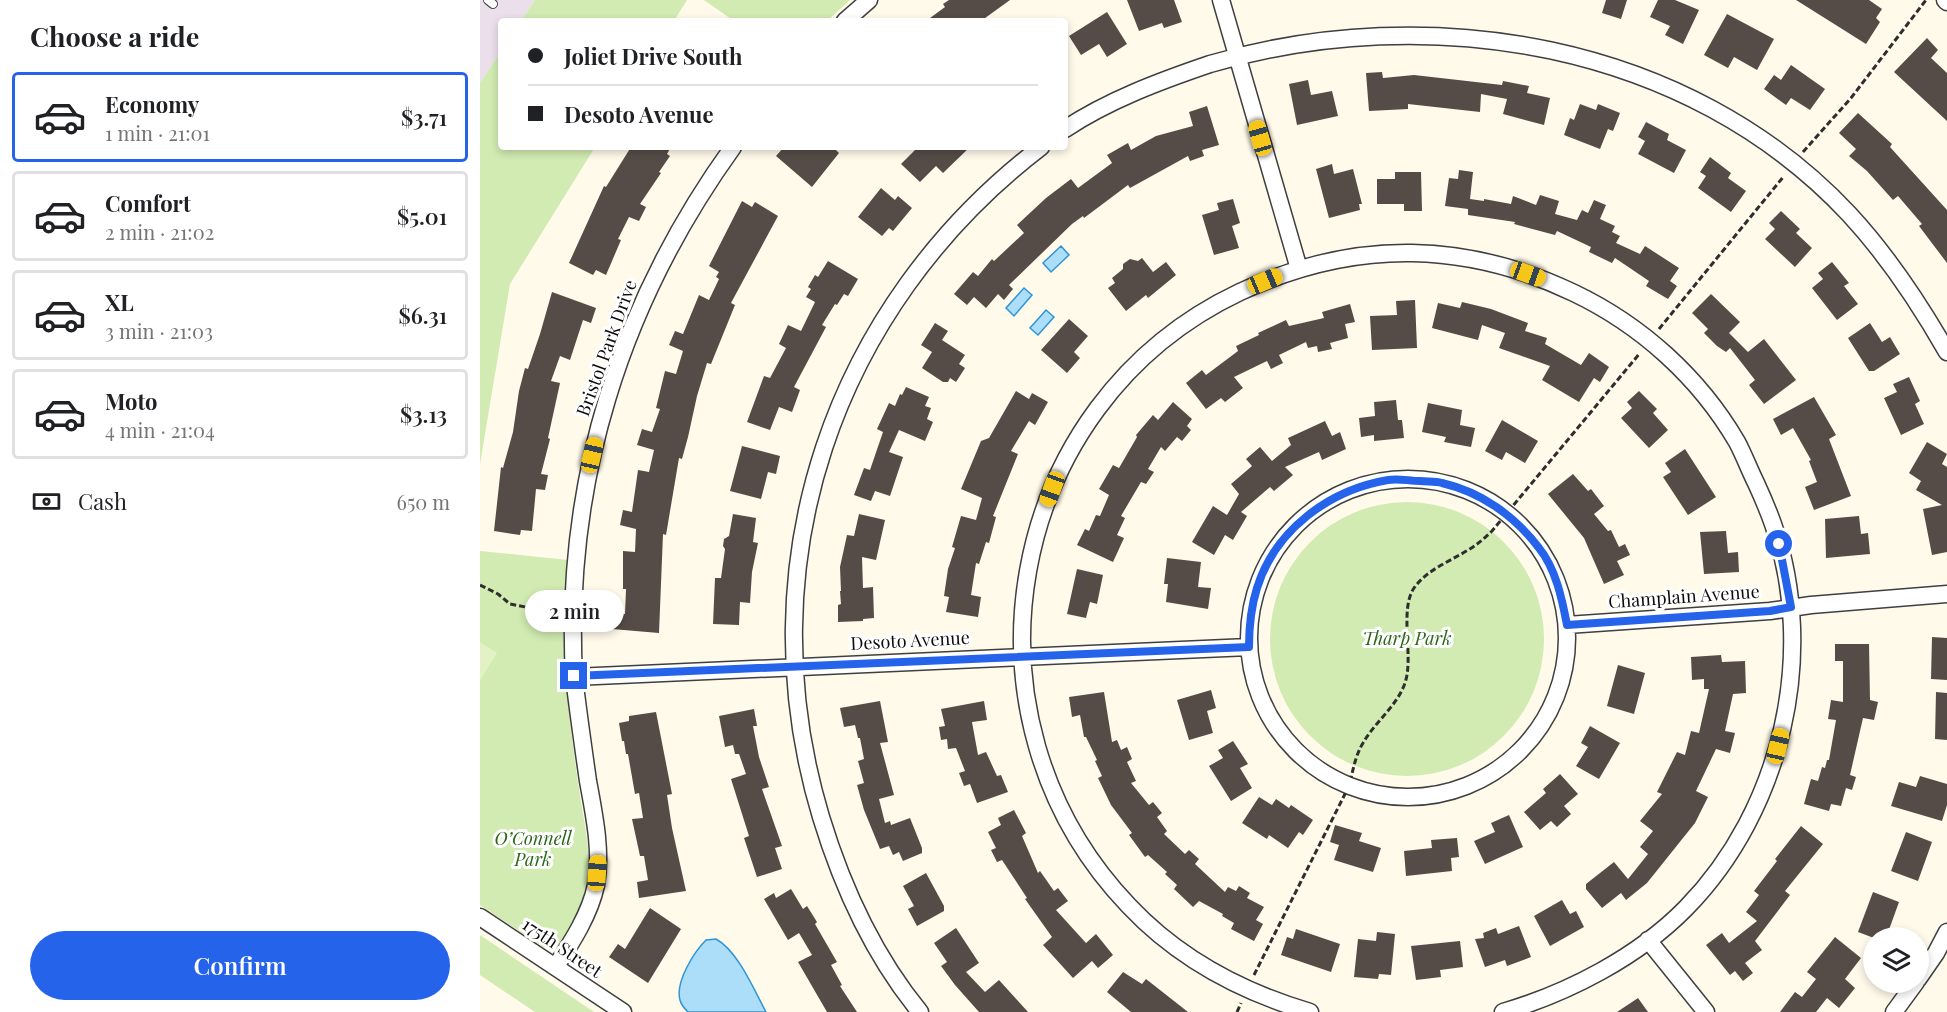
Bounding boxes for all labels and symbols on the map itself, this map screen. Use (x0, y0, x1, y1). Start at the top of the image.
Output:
car (1246, 118, 1274, 158)
car (1508, 259, 1548, 289)
car (1245, 266, 1285, 296)
street label: Bristol Park Drive (570, 276, 642, 419)
car (579, 435, 605, 475)
car (1037, 469, 1067, 509)
route start (1765, 530, 1792, 557)
street label: Champlain Avenue (1607, 579, 1760, 613)
callout: 2 min (524, 589, 624, 631)
street label: Desoto Avenue (850, 625, 970, 655)
park label: Tharp Park (1362, 626, 1452, 650)
route end (560, 662, 587, 689)
car (1765, 726, 1791, 766)
park label: O’Connell Park (495, 826, 572, 871)
car (587, 854, 607, 892)
street label: 175th Street (518, 912, 608, 983)

